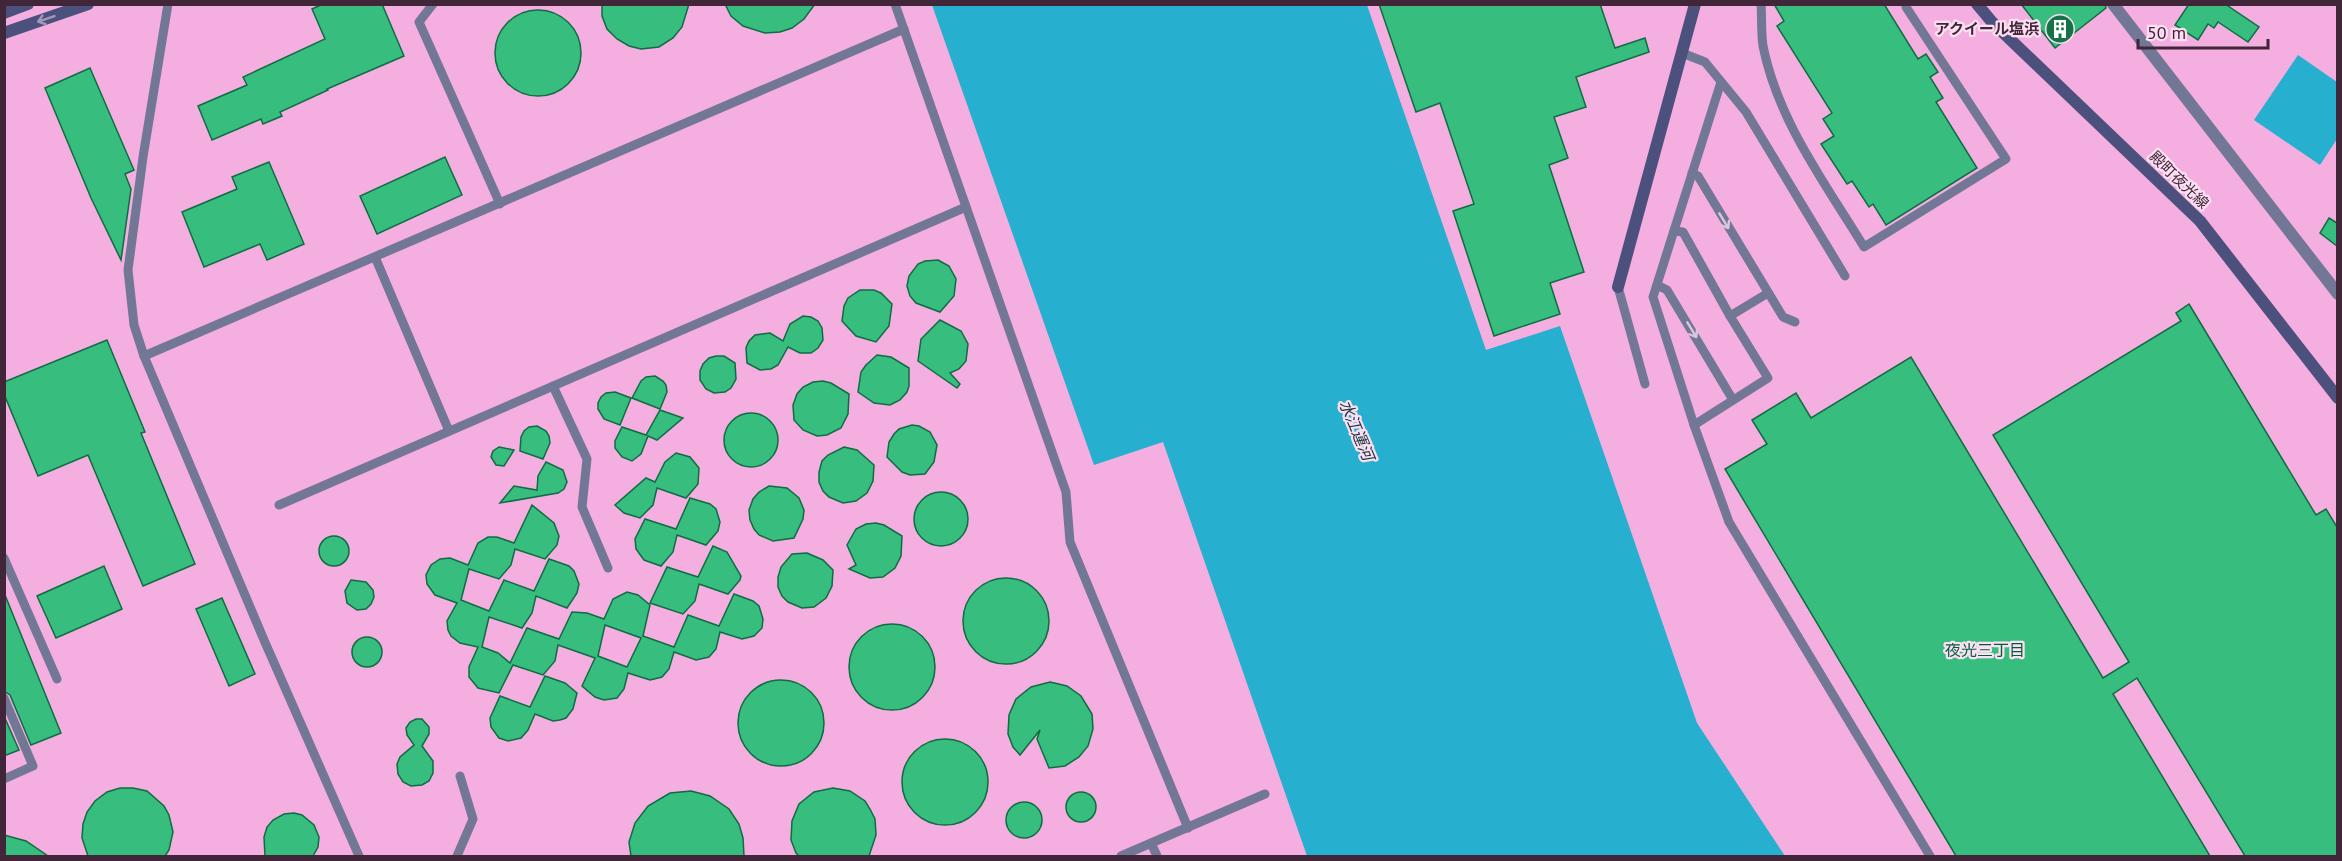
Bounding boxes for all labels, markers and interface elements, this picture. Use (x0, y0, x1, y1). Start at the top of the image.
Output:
scale bar (2138, 12, 2268, 50)
building icon: アクイール塩浜 (2044, 13, 2076, 45)
one-way arrow (37, 14, 56, 25)
place label: アクイール塩浜 (1935, 19, 2040, 38)
text: 50 m (2147, 21, 2186, 44)
street label: 殿町夜光線 (2146, 147, 2213, 213)
one-way arrow (1719, 212, 1731, 229)
one-way arrow (1686, 322, 1698, 339)
water label: 水江運河 (1335, 397, 1380, 466)
district label: 夜光三丁目 (1945, 640, 2025, 660)

